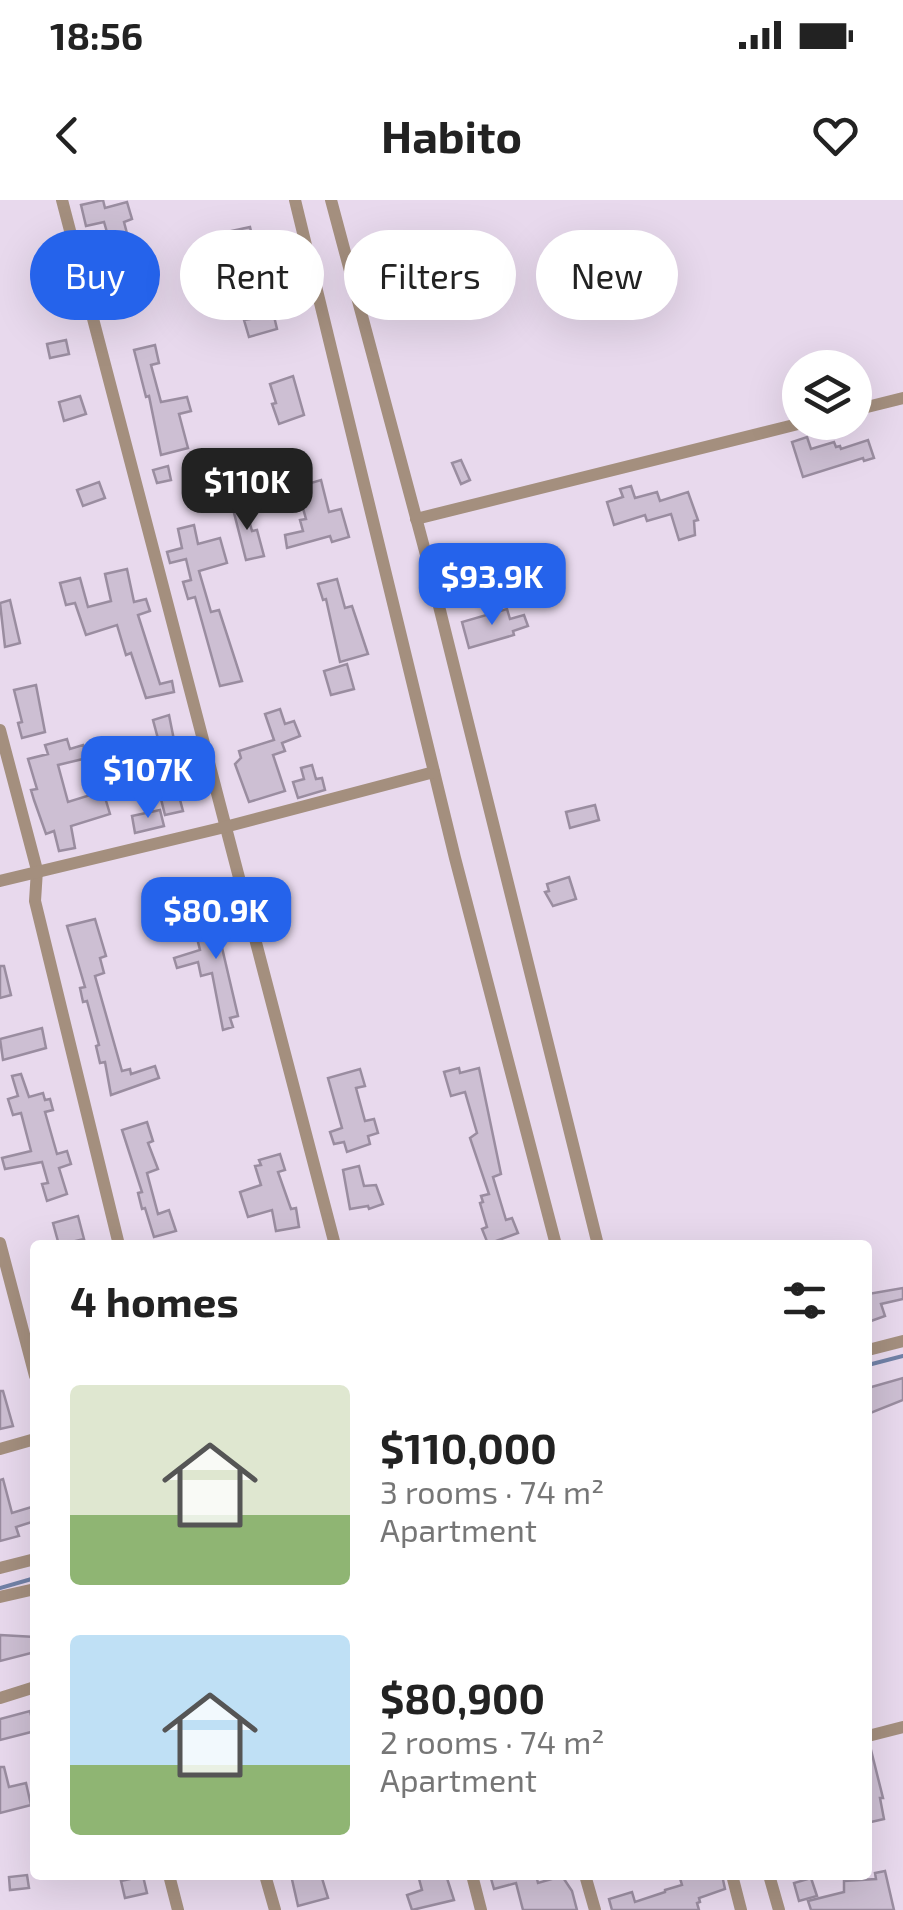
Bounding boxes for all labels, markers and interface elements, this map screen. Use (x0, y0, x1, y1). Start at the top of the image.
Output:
text: 18:56 (50, 12, 143, 58)
icon: back (40, 108, 95, 163)
text: Habito (381, 108, 522, 162)
icon: heart (808, 108, 863, 163)
chip: Buy (30, 230, 160, 320)
chip: Rent (180, 230, 324, 320)
chip: Filters (344, 230, 516, 320)
chip: New (536, 230, 678, 320)
map controls (782, 350, 872, 440)
button: layers (782, 350, 872, 440)
pin: $110K (177, 448, 317, 533)
text: $110K (204, 461, 290, 499)
pin: $93.9K (411, 543, 573, 628)
text: $93.9K (441, 556, 543, 594)
pin: $107K (78, 736, 218, 821)
text: $107K (103, 749, 193, 787)
pin: $80.9K (135, 877, 297, 962)
text: $80.9K (163, 890, 269, 928)
icon: filters (777, 1273, 832, 1328)
text: 4 homes (70, 1275, 239, 1325)
text: $110,000 (380, 1422, 557, 1472)
icon: home (150, 1425, 270, 1545)
text: 3 rooms · 74 m² (380, 1472, 604, 1510)
text: Apartment (380, 1510, 537, 1548)
text: $80,900 (380, 1672, 545, 1722)
icon: home (150, 1675, 270, 1795)
text: 2 rooms · 74 m² (380, 1722, 604, 1760)
text: Apartment (380, 1760, 537, 1798)

